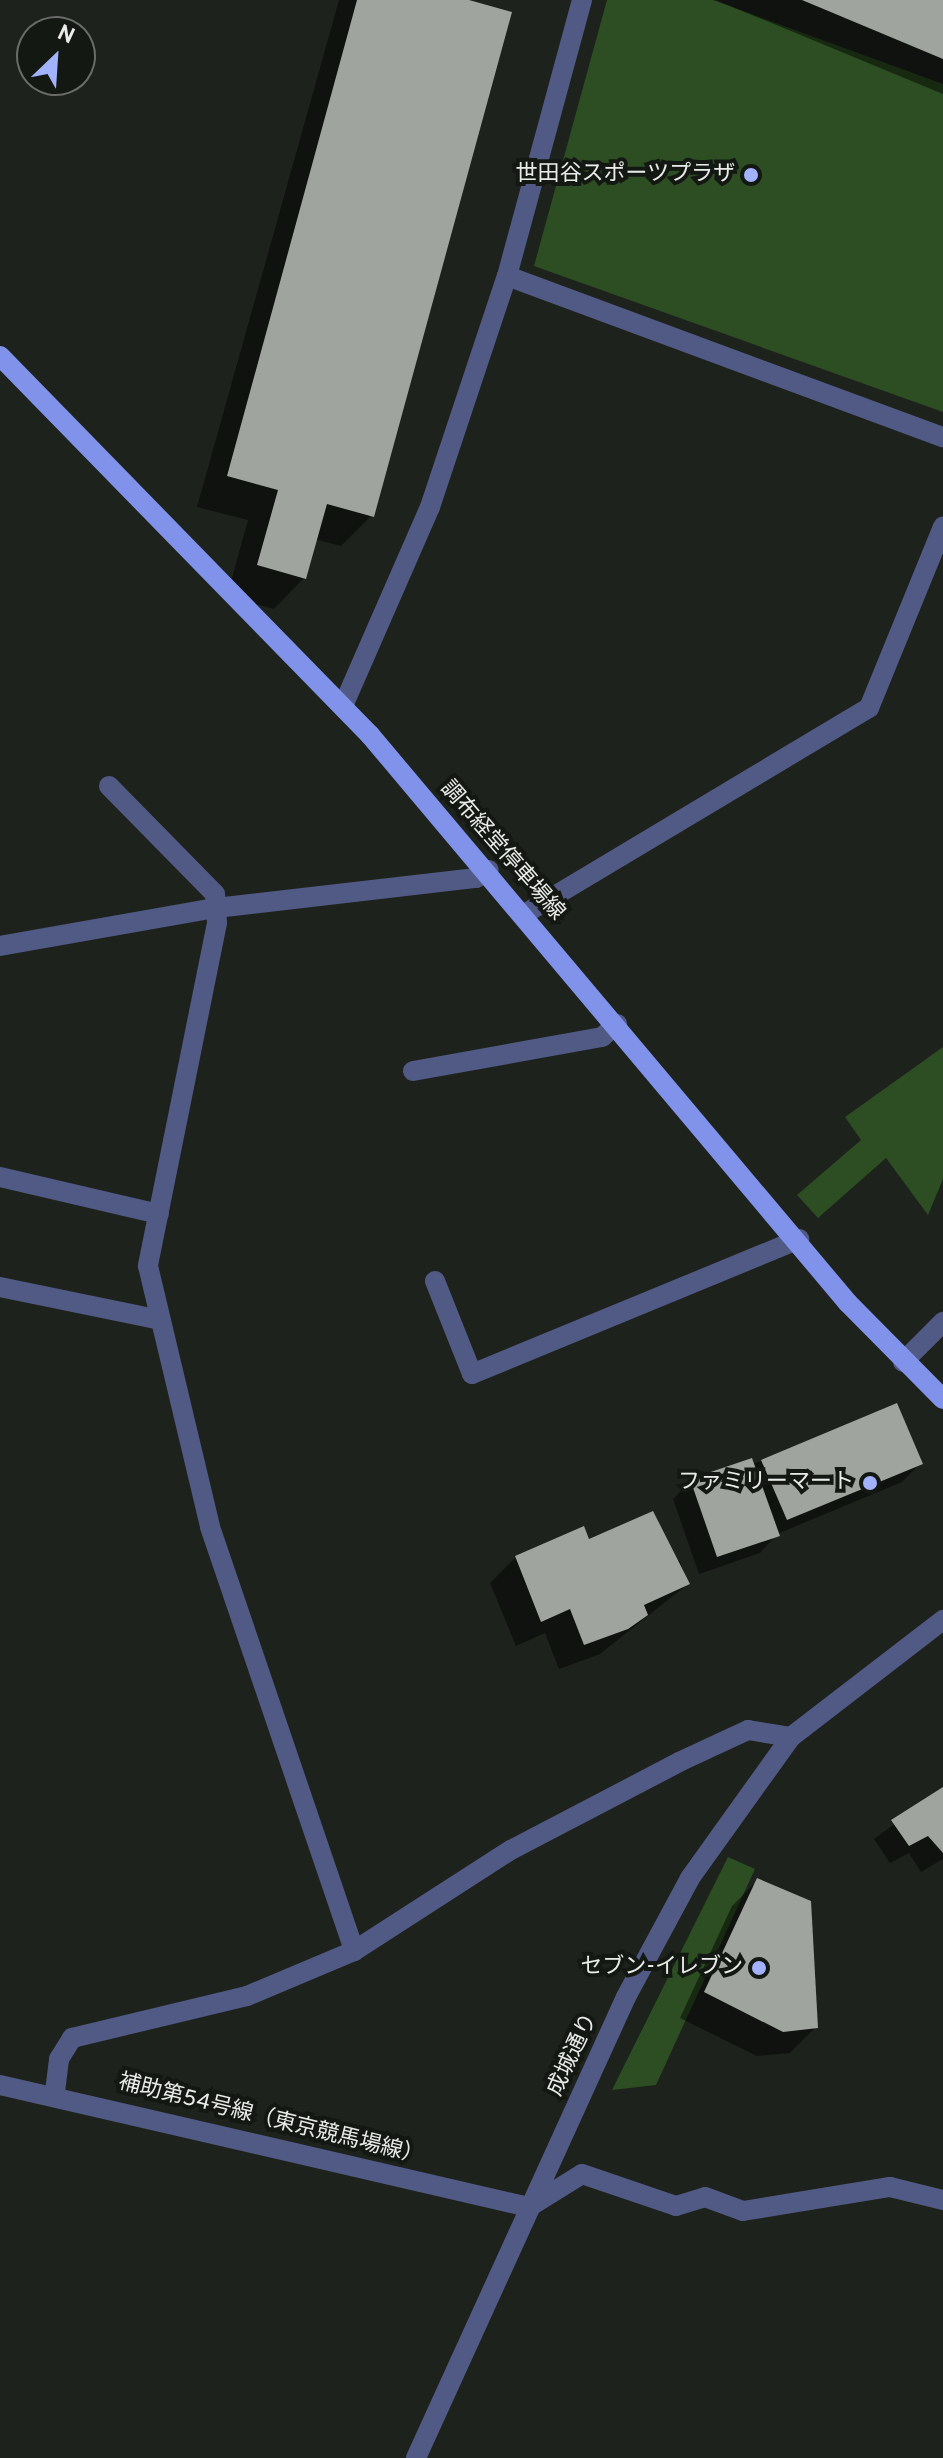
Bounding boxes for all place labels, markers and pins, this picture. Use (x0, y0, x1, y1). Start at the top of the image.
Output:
place label: 世田谷スポーツプラザ (515, 162, 735, 188)
marker: 世田谷スポーツプラザ (742, 166, 760, 184)
place label: ファミリーマート (678, 1470, 854, 1496)
marker: ファミリーマート (861, 1474, 879, 1492)
place label: セブン-イレブン (580, 1955, 743, 1981)
marker: セブン-イレブン (750, 1959, 768, 1977)

